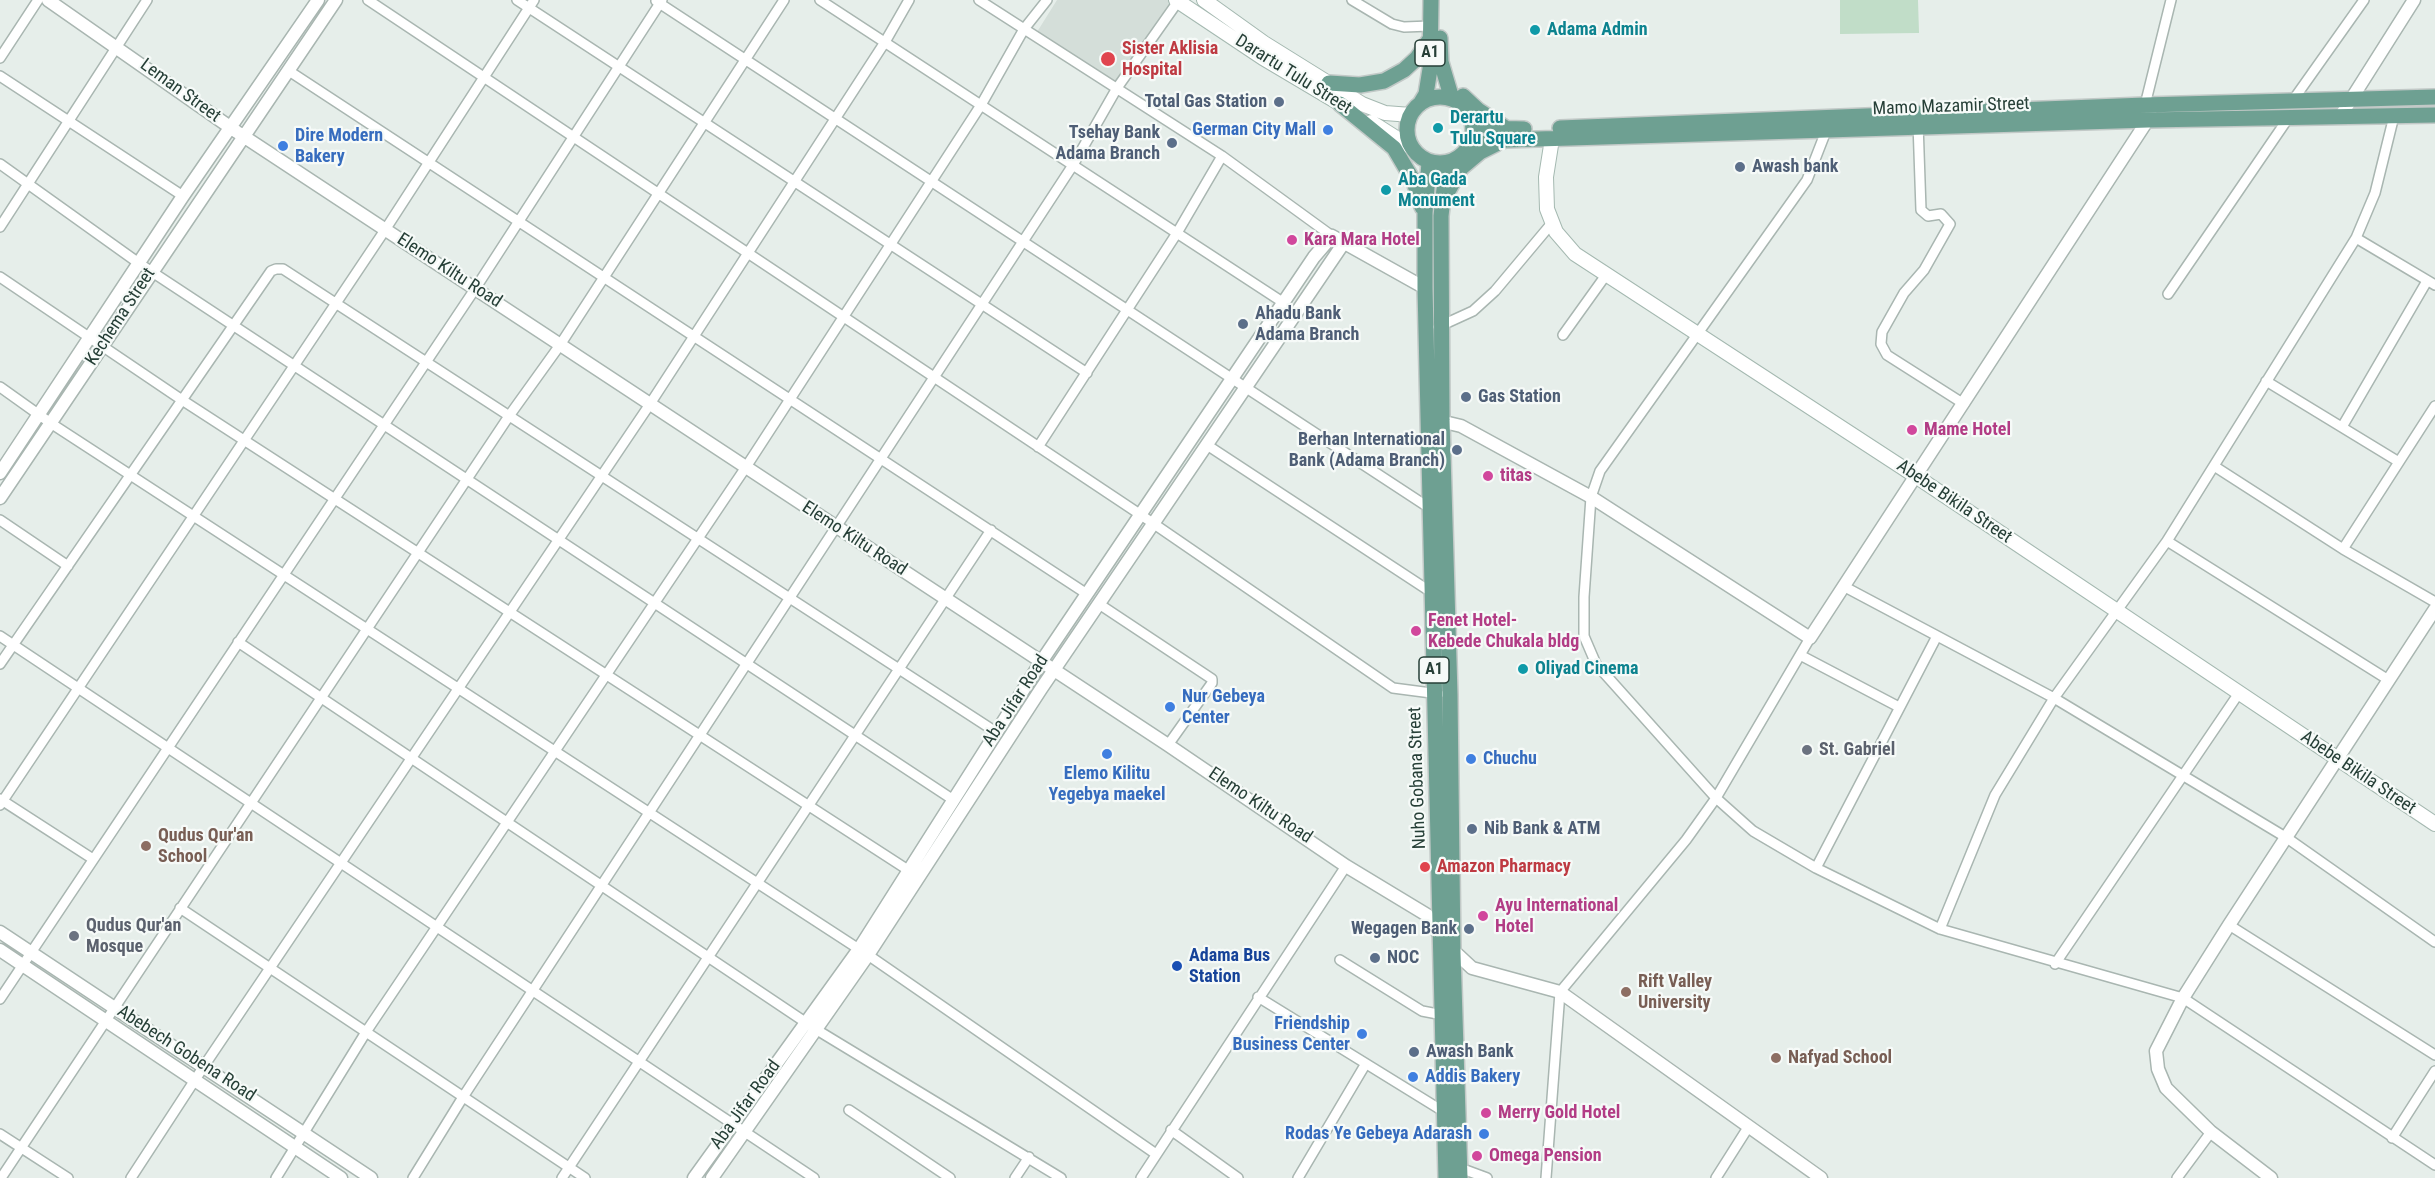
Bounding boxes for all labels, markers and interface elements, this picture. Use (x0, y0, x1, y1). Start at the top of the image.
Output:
place label: Adama Admin (1547, 19, 1648, 41)
marker: Adama Admin (1528, 23, 1542, 37)
street label: Darartu Tulu Street (1231, 31, 1355, 119)
place label: Sister Aklisia Hospital (1122, 38, 1218, 80)
road number: A1 (1415, 40, 1445, 66)
marker: Sister Aklisia Hospital (1099, 50, 1117, 68)
street label: Leman Street (136, 55, 224, 127)
place label: Total Gas Station (1144, 91, 1267, 113)
street label: Mamo Mazamir Street (1872, 93, 2030, 121)
marker: Total Gas Station (1272, 95, 1286, 109)
place label: Derartu Tulu Square (1450, 107, 1536, 150)
place label: German City Mall (1192, 119, 1316, 141)
marker: Derartu Tulu Square (1431, 121, 1445, 135)
place label: Tsehay Bank Adama Branch (1056, 122, 1160, 164)
marker: German City Mall (1321, 123, 1335, 137)
place label: Dire Modern Bakery (295, 125, 383, 168)
marker: Tsehay Bank Adama Branch (1165, 136, 1179, 150)
marker: Dire Modern Bakery (276, 139, 290, 153)
place label: Awash bank (1752, 156, 1838, 178)
marker: Awash bank (1733, 160, 1747, 174)
place label: Aba Gada Monument (1398, 169, 1475, 212)
marker: Aba Gada Monument (1379, 183, 1393, 197)
street label: Elemo Kiltu Road (393, 229, 505, 313)
place label: Kara Mara Hotel (1304, 229, 1420, 251)
marker: Kara Mara Hotel (1285, 233, 1299, 247)
street label: Kechema Street (81, 264, 161, 370)
place label: Ahadu Bank Adama Branch (1255, 303, 1359, 346)
marker: Ahadu Bank Adama Branch (1236, 317, 1250, 331)
place label: Gas Station (1478, 386, 1561, 408)
marker: Gas Station (1459, 390, 1473, 404)
place label: Mame Hotel (1924, 419, 2011, 441)
marker: Mame Hotel (1905, 423, 1919, 437)
place label: Berhan International Bank (Adama Branch) (1289, 429, 1445, 472)
marker: Berhan International Bank (Adama Branch) (1450, 443, 1464, 457)
street label: Abebe Bikila Street (1892, 455, 2016, 549)
place label: titas (1500, 465, 1532, 487)
marker: titas (1481, 469, 1495, 483)
street label: Elemo Kiltu Road (798, 497, 910, 581)
place label: Fenet Hotel- Kebede Chukala bldg (1428, 610, 1579, 652)
marker: Fenet Hotel- Kebede Chukala bldg (1409, 624, 1423, 638)
street label: Aba Jifar Road (978, 651, 1054, 751)
road number: A1 (1419, 657, 1449, 683)
place label: Oliyad Cinema (1535, 658, 1638, 680)
marker: Oliyad Cinema (1516, 662, 1530, 676)
place label: Nur Gebeya Center (1182, 686, 1265, 728)
marker: Nur Gebeya Center (1163, 700, 1177, 714)
street label: Nuho Gobana Street (1405, 706, 1431, 850)
street label: Abebe Bikila Street (2296, 726, 2420, 820)
place label: St. Gabriel (1819, 739, 1895, 761)
marker: St. Gabriel (1800, 743, 1814, 757)
marker: Elemo Kilitu Yegebya maekel (1100, 747, 1114, 761)
place label: Chuchu (1483, 748, 1537, 770)
marker: Chuchu (1464, 752, 1478, 766)
place label: Elemo Kilitu Yegebya maekel (1049, 763, 1165, 806)
street label: Elemo Kiltu Road (1204, 763, 1316, 849)
place label: Nib Bank & ATM (1484, 818, 1600, 840)
marker: Nib Bank & ATM (1465, 822, 1479, 836)
place label: Qudus Qur'an School (158, 825, 253, 868)
marker: Qudus Qur'an School (139, 839, 153, 853)
place label: Amazon Pharmacy (1437, 856, 1571, 878)
marker: Amazon Pharmacy (1418, 860, 1432, 874)
place label: Ayu International Hotel (1495, 895, 1618, 938)
marker: Ayu International Hotel (1476, 909, 1490, 923)
place label: Qudus Qur'an Mosque (86, 915, 181, 958)
place label: Wegagen Bank (1351, 918, 1457, 940)
marker: Wegagen Bank (1462, 922, 1476, 936)
marker: Qudus Qur'an Mosque (67, 929, 81, 943)
place label: Adama Bus Station (1189, 945, 1270, 988)
place label: NOC (1387, 947, 1419, 969)
marker: NOC (1368, 951, 1382, 965)
marker: Adama Bus Station (1170, 959, 1184, 973)
place label: Rift Valley University (1638, 971, 1712, 1014)
marker: Rift Valley University (1619, 985, 1633, 999)
street label: Abebech Gobena Road (113, 1001, 259, 1107)
place label: Friendship Business Center (1233, 1013, 1350, 1056)
marker: Friendship Business Center (1355, 1027, 1369, 1041)
place label: Awash Bank (1426, 1041, 1514, 1063)
marker: Awash Bank (1407, 1045, 1421, 1059)
place label: Nafyad School (1788, 1047, 1892, 1069)
marker: Nafyad School (1769, 1051, 1783, 1065)
street label: Aba Jifar Road (706, 1056, 786, 1154)
place label: Addis Bakery (1425, 1066, 1520, 1088)
marker: Addis Bakery (1406, 1070, 1420, 1084)
place label: Merry Gold Hotel (1498, 1102, 1620, 1124)
marker: Merry Gold Hotel (1479, 1106, 1493, 1120)
place label: Rodas Ye Gebeya Adarash (1285, 1123, 1472, 1145)
marker: Rodas Ye Gebeya Adarash (1477, 1127, 1491, 1141)
place label: Omega Pension (1489, 1145, 1602, 1167)
marker: Omega Pension (1470, 1149, 1484, 1163)

